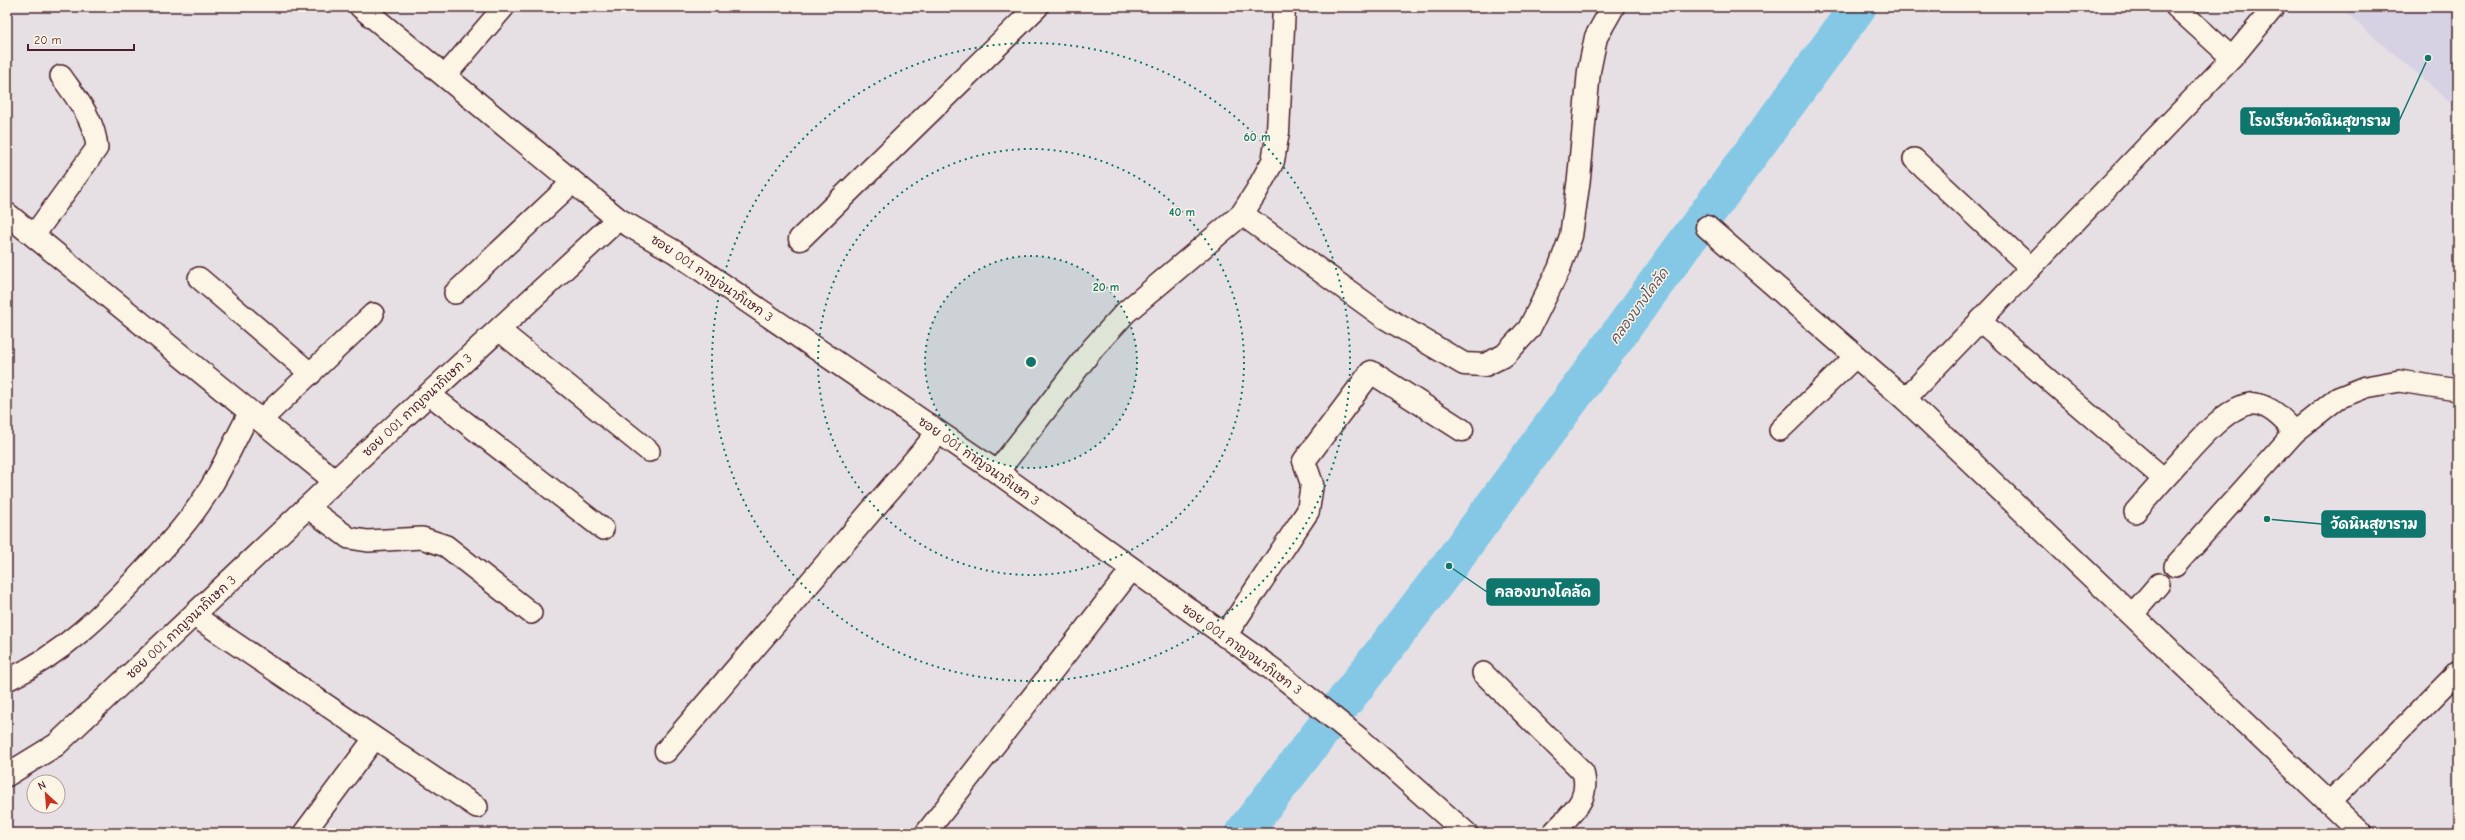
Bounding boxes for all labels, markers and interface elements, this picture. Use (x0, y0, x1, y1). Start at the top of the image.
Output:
scale bar (28, 26, 134, 52)
text: 20 m (34, 33, 62, 47)
callout: โรงเรียนวัดนินสุขาราม (2241, 108, 2399, 134)
text: โรงเรียนวัดนินสุขาราม (2248, 111, 2391, 132)
text: 60 m (1244, 130, 1270, 144)
text: 40 m (1169, 205, 1195, 219)
street label: ซอย 001 กาญจนาภิเษก 3 (648, 231, 776, 325)
water label: คลองบางโคลัด (1605, 263, 1673, 347)
text: 20 m (1093, 280, 1119, 294)
street label: ซอย 001 กาญจนาภิเษก 3 (359, 350, 475, 460)
centre of rings (1024, 355, 1038, 369)
street label: ซอย 001 กาญจนาภิเษก 3 (916, 413, 1042, 509)
callout: วัดนินสุขาราม (2322, 511, 2425, 537)
text: วัดนินสุขาราม (2331, 515, 2417, 535)
street label: ซอย 001 กาญจนาภิเษก 3 (123, 572, 239, 682)
callout: คลองบางโคลัด (1487, 579, 1599, 605)
text: คลองบางโคลัด (1495, 582, 1591, 601)
street label: ซอย 001 กาญจนาภิเษก 3 (1179, 601, 1305, 697)
north arrow (26, 774, 66, 814)
text: N (36, 778, 48, 793)

